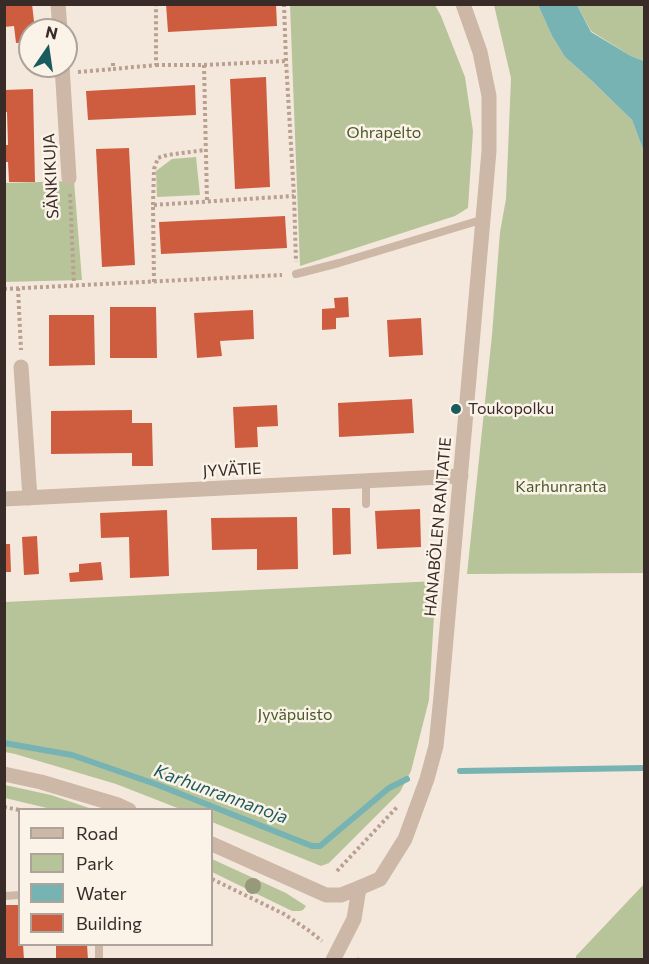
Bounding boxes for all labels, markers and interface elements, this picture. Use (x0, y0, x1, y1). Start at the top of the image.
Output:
north arrow (18, 18, 78, 78)
text: N (44, 21, 60, 43)
park label: Ohrapelto (347, 123, 421, 143)
street label: SÄNKIKUJA (39, 133, 63, 219)
place label: Toukopolku (468, 399, 554, 419)
marker: Toukopolku (449, 402, 463, 416)
street label: HANABÖLEN RANTATIE (421, 437, 455, 617)
street label: JYVÄTIE (202, 459, 262, 481)
park label: Karhunranta (515, 477, 607, 497)
park label: Jyväpuisto (257, 705, 333, 725)
water label: Karhunrannanoja (151, 760, 291, 828)
legend (18, 808, 213, 946)
text: Road (76, 822, 118, 844)
text: Park (76, 852, 114, 874)
text: Water (76, 882, 127, 904)
text: Building (76, 912, 142, 934)

